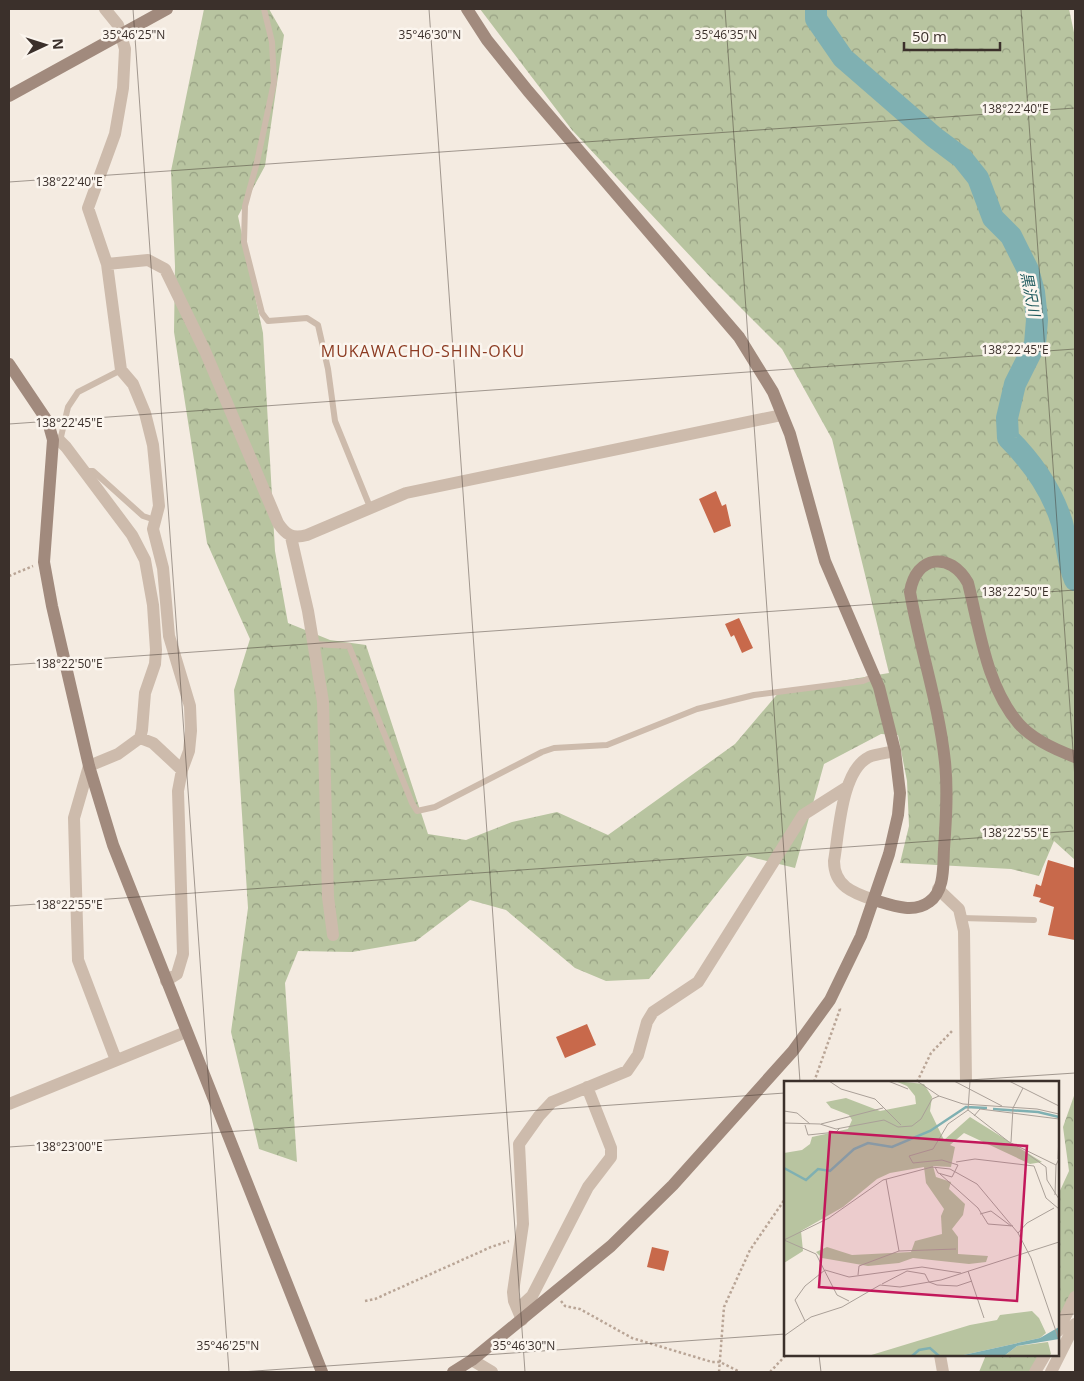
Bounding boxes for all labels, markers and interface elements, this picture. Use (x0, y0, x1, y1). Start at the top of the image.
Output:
north arrow (20, 20, 70, 70)
scale bar (904, 20, 1000, 52)
text: 35°46'25"N (103, 26, 165, 43)
text: 35°46'30"N (399, 26, 461, 43)
text: 35°46'35"N (695, 26, 757, 43)
text: 50 m (912, 26, 947, 46)
text: N (49, 38, 68, 50)
text: 138°22'40"E (981, 100, 1049, 117)
text: 138°22'40"E (35, 173, 103, 190)
water label: 黒沢川 (1017, 270, 1045, 320)
district label: MUKAWACHO-SHIN-OKU (321, 340, 525, 362)
text: 138°22'45"E (981, 341, 1049, 358)
text: 138°22'45"E (35, 414, 103, 431)
text: 138°22'50"E (981, 583, 1049, 600)
text: 138°22'50"E (35, 655, 103, 672)
text: 138°22'55"E (981, 824, 1049, 841)
text: 138°22'55"E (35, 896, 103, 913)
inset map (784, 1081, 1059, 1356)
text: 138°23'00"E (35, 1138, 103, 1155)
text: 35°46'25"N (197, 1337, 259, 1354)
text: 35°46'30"N (493, 1337, 555, 1354)

